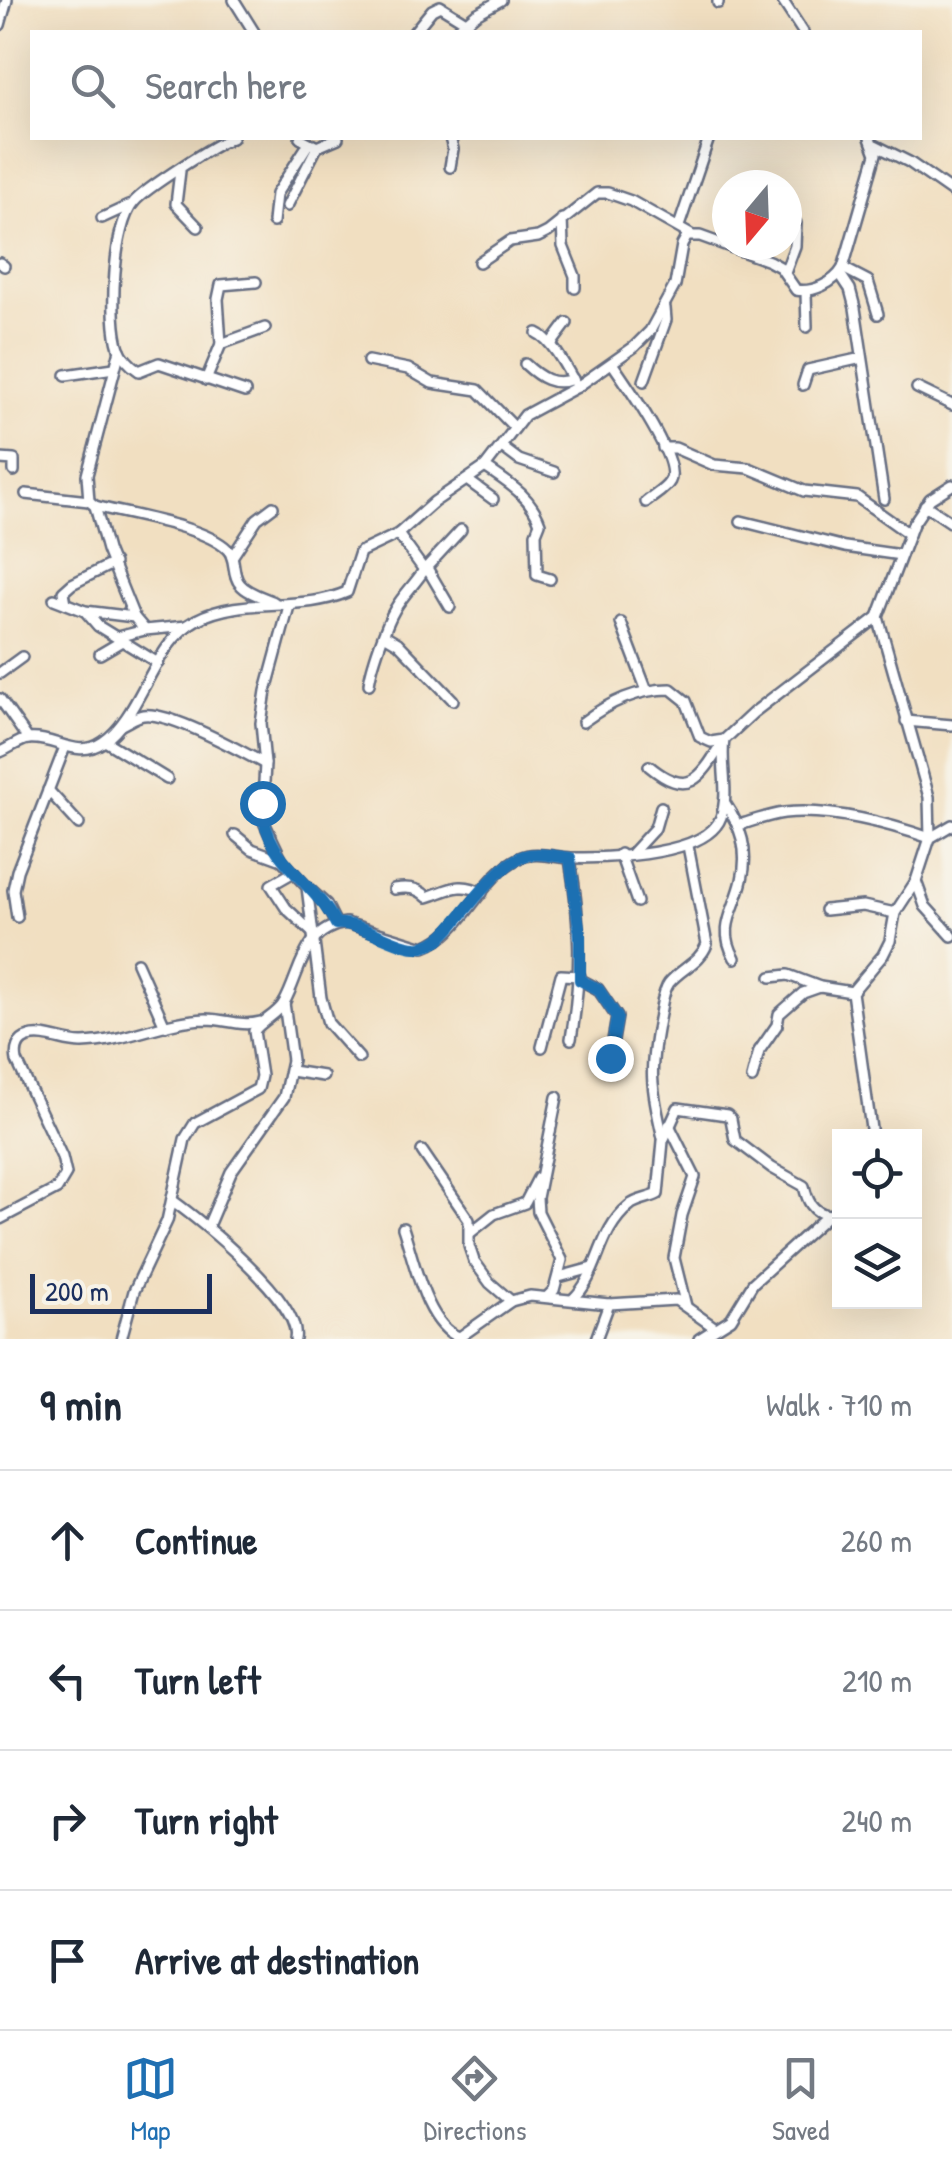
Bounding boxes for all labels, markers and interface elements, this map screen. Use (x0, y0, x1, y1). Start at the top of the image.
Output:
search box (30, 30, 922, 140)
icon: search (65, 58, 120, 113)
text: Search here (145, 59, 307, 111)
north arrow (712, 170, 802, 260)
route start (240, 781, 286, 827)
route end (588, 1036, 634, 1082)
map controls (832, 1129, 922, 1309)
button: locate (832, 1129, 922, 1219)
button: layers (832, 1219, 922, 1309)
scale bar (30, 1269, 212, 1314)
text: 200 m (45, 1272, 109, 1310)
text: 9 min (40, 1376, 122, 1433)
text: Walk · 710 m (766, 1383, 912, 1426)
icon: ahead (40, 1513, 95, 1568)
text: Continue (135, 1514, 257, 1566)
text: 260 m (841, 1519, 912, 1562)
icon: left (40, 1653, 95, 1708)
text: Turn left (135, 1654, 260, 1706)
text: 210 m (842, 1659, 912, 1702)
icon: right (40, 1793, 95, 1848)
text: Turn right (135, 1794, 278, 1846)
text: 240 m (842, 1799, 912, 1842)
icon: arrive (40, 1933, 95, 1988)
text: Arrive at destination (135, 1934, 419, 1986)
tab: Map (123, 2051, 178, 2149)
tab: Directions (423, 2051, 526, 2149)
tab: Saved (772, 2051, 829, 2149)

